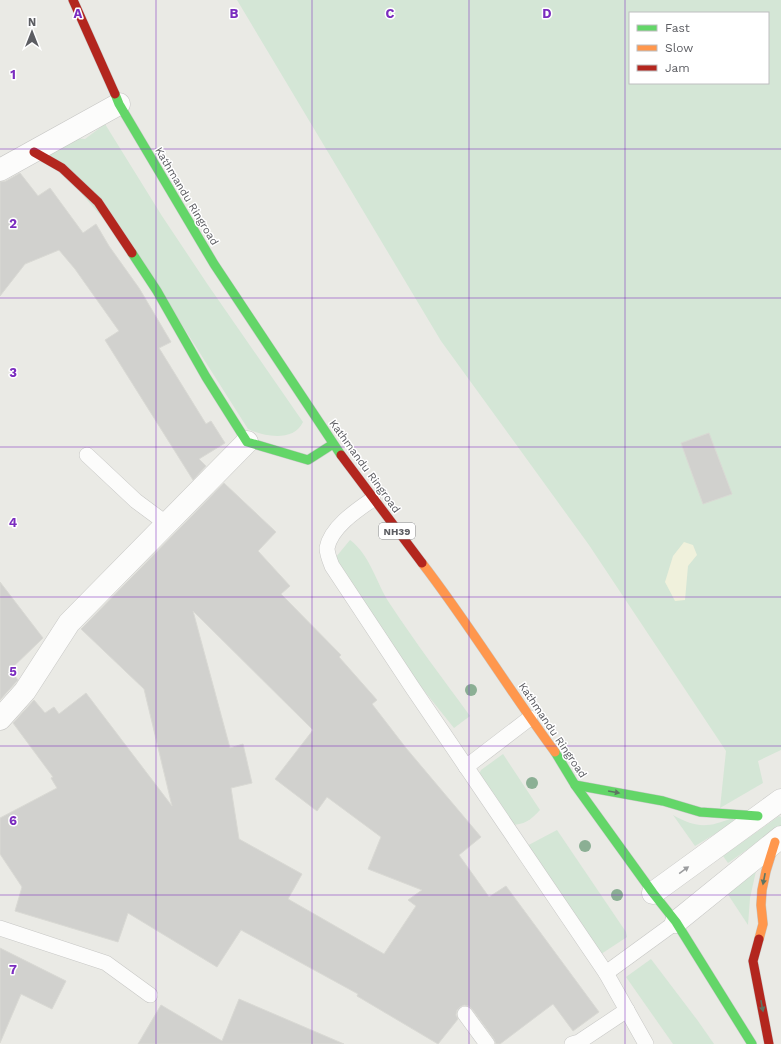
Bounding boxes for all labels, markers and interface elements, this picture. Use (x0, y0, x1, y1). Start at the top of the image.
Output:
text: A (74, 6, 83, 21)
text: B (230, 6, 239, 21)
text: C (386, 6, 395, 21)
text: D (542, 6, 552, 21)
north arrow (12, 12, 52, 52)
legend (629, 12, 769, 84)
text: N (28, 16, 36, 29)
text: Fast (665, 21, 690, 35)
text: Slow (665, 41, 693, 55)
text: Jam (665, 61, 690, 75)
text: 1 (10, 67, 16, 82)
street label: Kathmandu Ringroad (152, 145, 221, 248)
text: 2 (9, 216, 17, 231)
text: 3 (9, 365, 17, 380)
street label: Kathmandu Ringroad (326, 417, 403, 516)
text: 4 (9, 515, 18, 530)
road number: NH39 (379, 523, 415, 539)
text: 5 (9, 664, 17, 679)
street label: Kathmandu Ringroad (516, 680, 589, 780)
one-way arrow (608, 789, 620, 795)
text: 6 (9, 813, 17, 828)
one-way arrow (679, 866, 690, 874)
one-way arrow (761, 873, 767, 885)
text: 7 (9, 962, 17, 977)
one-way arrow (759, 1000, 765, 1013)

